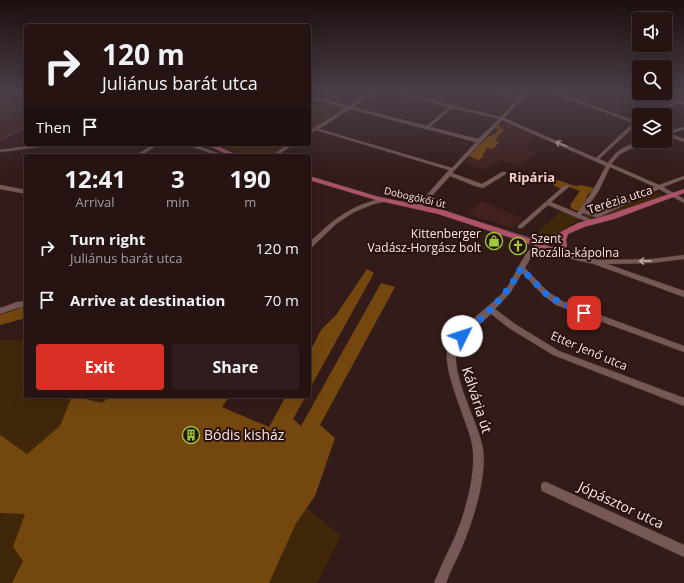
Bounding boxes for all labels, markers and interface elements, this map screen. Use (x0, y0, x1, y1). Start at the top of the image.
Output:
map controls (632, 12, 672, 148)
button: sound (632, 12, 672, 52)
text: 120 m (102, 35, 185, 73)
icon: right (36, 40, 88, 92)
button: search (632, 60, 672, 100)
text: Juliánus barát utca (102, 71, 258, 95)
button: layers (632, 108, 672, 148)
icon: arrive (79, 116, 101, 138)
text: Then (36, 117, 71, 137)
one-way arrow (556, 139, 568, 147)
text: 12:41 (64, 162, 126, 195)
text: 3 (171, 162, 185, 195)
text: 190 (230, 162, 271, 195)
district label: Ripária (509, 168, 555, 186)
street label: Terézia utca (585, 181, 655, 218)
street label: Dobogókői út (383, 183, 448, 211)
text: Arrival (75, 193, 115, 211)
text: min (166, 193, 189, 211)
text: m (244, 193, 256, 211)
place label: Kittenberger Vadász-Horgász bolt (367, 225, 481, 256)
text: Turn right (70, 229, 145, 249)
place label: Szent Rozália-kápolna (531, 230, 619, 261)
shop icon: Kittenberger Vadász-Horgász bolt (484, 231, 504, 251)
church icon: Szent Rozália-kápolna (508, 236, 528, 256)
icon: right (36, 237, 58, 259)
text: 120 m (255, 238, 299, 258)
text: Juliánus barát utca (70, 249, 183, 267)
one-way arrow (639, 257, 652, 265)
icon: arrive (36, 289, 58, 311)
text: Arrive at destination (70, 290, 225, 310)
text: 70 m (264, 290, 299, 310)
pin (567, 296, 601, 330)
icon: arrive (573, 302, 595, 324)
position arrow (441, 315, 483, 357)
street label: Etter Jenő utca (548, 327, 630, 374)
button: Exit (36, 344, 164, 390)
button: Share (172, 344, 299, 390)
street label: Kálvária út (458, 364, 497, 436)
building icon: Bódis kisház (181, 425, 201, 445)
place label: Bódis kisház (204, 425, 285, 444)
street label: Jópásztor utca (573, 476, 667, 533)

